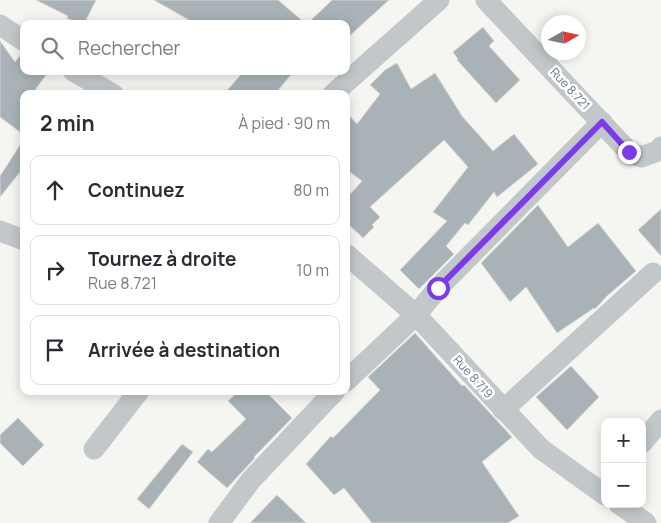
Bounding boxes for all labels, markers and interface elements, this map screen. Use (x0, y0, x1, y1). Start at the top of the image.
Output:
north arrow (541, 15, 586, 60)
search box (20, 20, 350, 75)
icon: search (38, 34, 66, 62)
text: Rechercher (78, 35, 180, 61)
street label: Rue 8.721 (547, 64, 594, 113)
text: 2 min (40, 109, 95, 137)
text: À pied · 90 m (238, 112, 330, 134)
route end (618, 141, 641, 164)
icon: ahead (41, 176, 69, 204)
text: Continuez (88, 177, 185, 203)
text: 80 m (293, 179, 329, 201)
text: Tournez à droite (88, 246, 236, 272)
icon: right (41, 256, 69, 284)
text: 10 m (296, 259, 329, 281)
text: Rue 8.721 (88, 272, 157, 294)
route start (427, 277, 450, 300)
icon: arrive (41, 336, 69, 364)
text: Arrivée à destination (88, 337, 280, 363)
street label: Rue 8.719 (450, 352, 497, 402)
map controls (601, 418, 646, 508)
button: + (601, 418, 646, 463)
button: − (601, 463, 646, 508)

